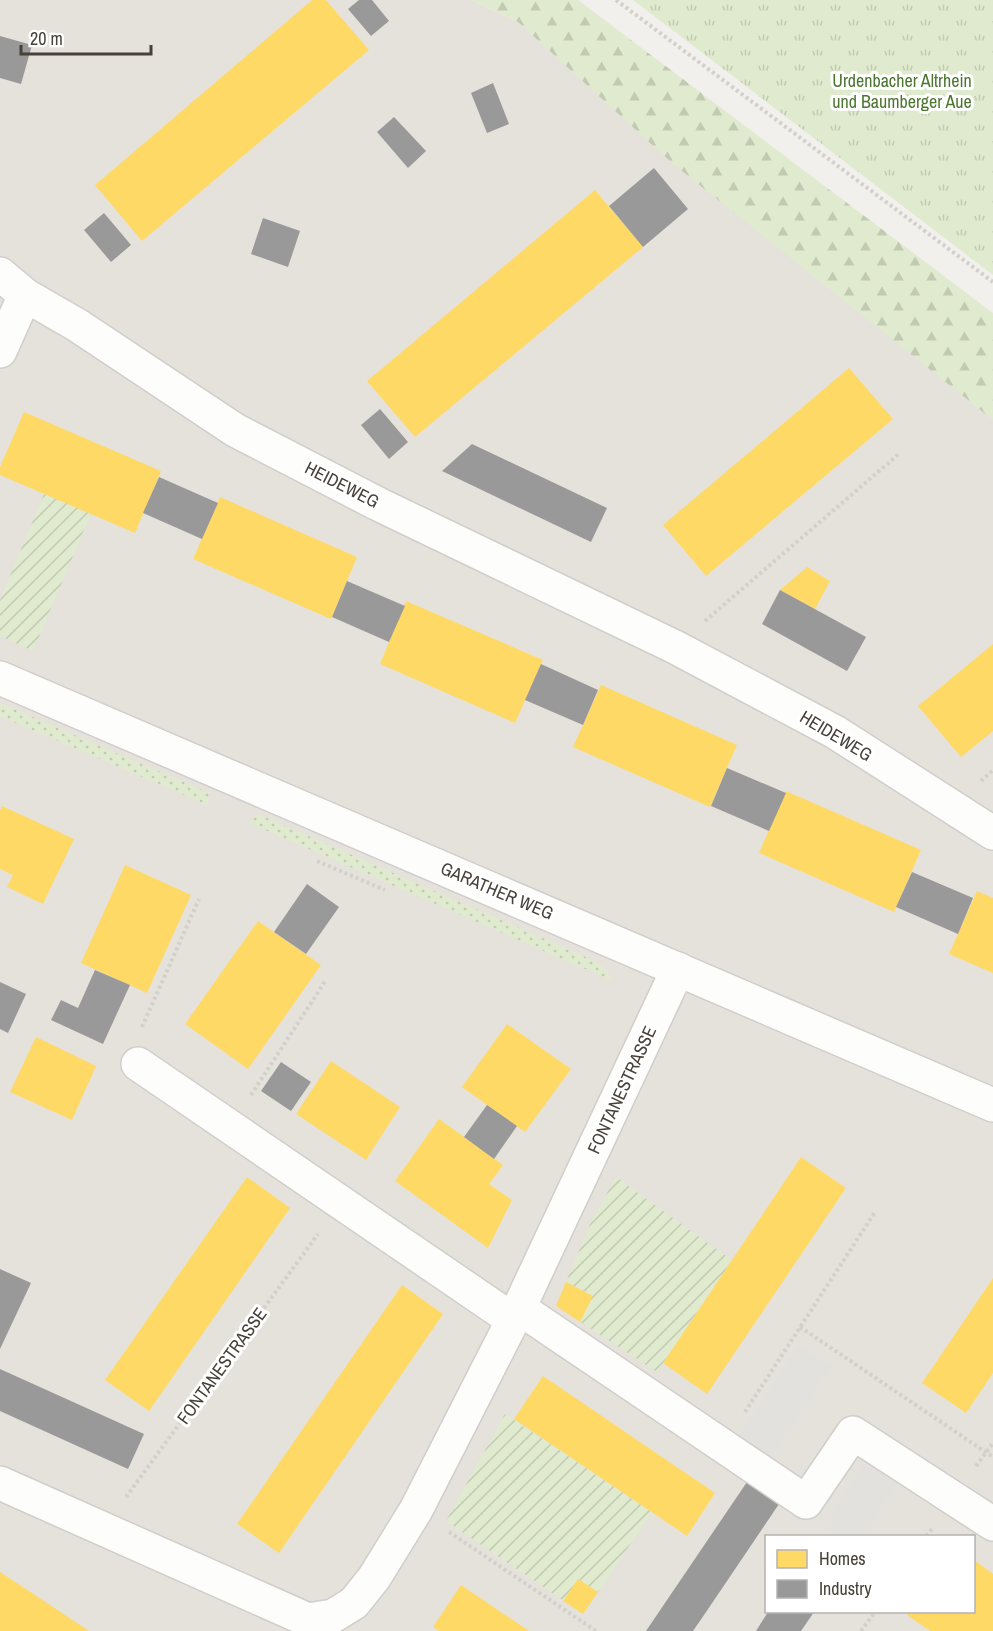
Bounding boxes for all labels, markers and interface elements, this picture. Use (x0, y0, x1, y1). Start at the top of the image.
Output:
scale bar (21, 18, 152, 56)
text: 20 m (30, 26, 63, 51)
park label: Urdenbacher Altrhein und Baumberger Aue (832, 68, 972, 114)
street label: HEIDEWEG (301, 455, 384, 514)
street label: HEIDEWEG (795, 704, 877, 767)
street label: GARATHER WEG (437, 856, 557, 926)
street label: FONTANESTRASSE (581, 1022, 662, 1158)
street label: FONTANESTRASSE (171, 1302, 272, 1429)
legend (765, 1535, 975, 1613)
text: Homes (819, 1546, 866, 1571)
text: Industry (819, 1576, 872, 1601)

